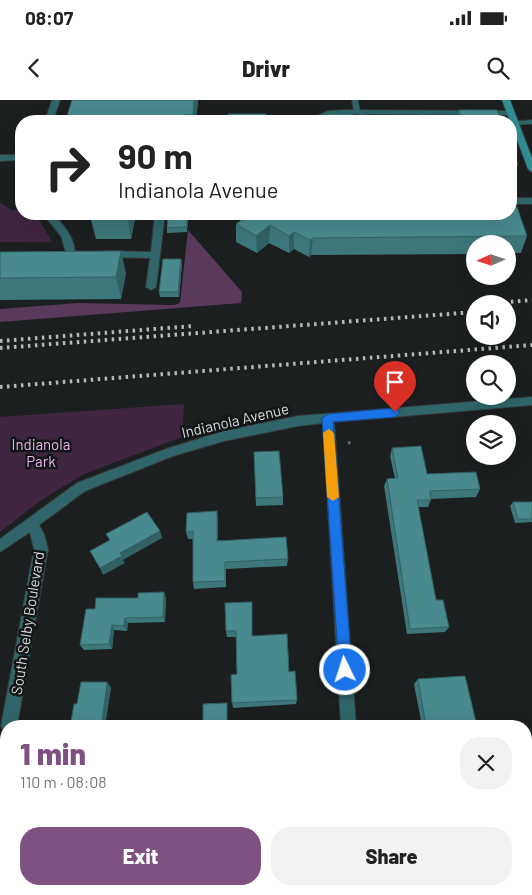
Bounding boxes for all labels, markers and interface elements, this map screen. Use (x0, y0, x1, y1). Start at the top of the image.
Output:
text: 08:07 (25, 6, 73, 29)
icon: back (20, 54, 48, 82)
icon: search (484, 54, 512, 82)
text: Drivr (242, 55, 290, 81)
text: 90 m (118, 134, 193, 176)
icon: right (35, 135, 100, 200)
text: Indianola Avenue (118, 176, 279, 202)
north arrow (466, 235, 516, 285)
map controls (466, 235, 516, 465)
button: sound (466, 295, 516, 345)
button: search (466, 355, 516, 405)
pin (374, 361, 416, 412)
icon: arrive (381, 368, 409, 396)
street label: Indianola Avenue (180, 399, 290, 441)
button: layers (466, 415, 516, 465)
park label: Indianola Park (12, 435, 70, 470)
street label: South Selby Boulevard (7, 550, 47, 696)
position arrow (318, 643, 370, 695)
text: 1 min (20, 735, 86, 771)
button: close (460, 737, 512, 789)
text: 110 m · 08:08 (20, 772, 107, 791)
button: Exit (20, 827, 261, 885)
button: Share (271, 827, 512, 885)

